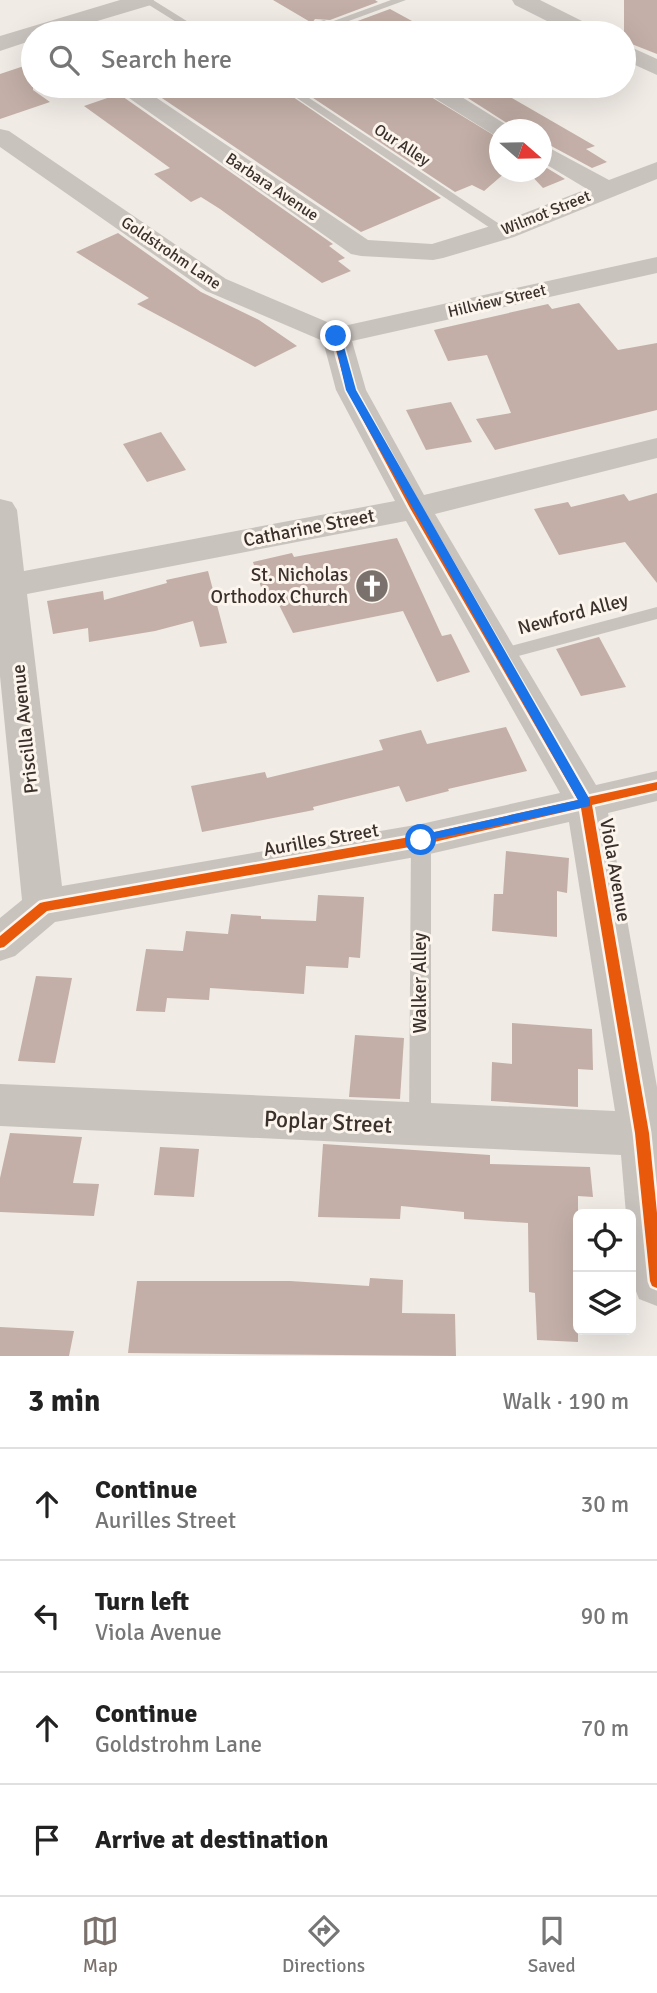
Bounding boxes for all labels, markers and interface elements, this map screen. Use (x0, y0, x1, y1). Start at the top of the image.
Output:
search box (21, 21, 636, 98)
icon: search (45, 41, 83, 79)
text: Search here (101, 44, 232, 76)
north arrow (489, 119, 552, 182)
street label: Our Alley (370, 120, 434, 171)
street label: Barbara Avenue (222, 149, 322, 225)
street label: Wilmot Street (499, 186, 594, 240)
street label: Goldstrohm Lane (117, 212, 225, 294)
street label: Hillview Street (446, 280, 548, 322)
route end (320, 320, 351, 351)
street label: Catharine Street (241, 503, 377, 553)
place label: St. Nicholas Orthodox Church (211, 563, 348, 609)
church icon: St. Nicholas Orthodox Church (353, 567, 391, 605)
street label: Newford Alley (515, 588, 631, 640)
street label: Priscilla Avenue (6, 663, 44, 795)
street label: Viola Avenue (594, 816, 636, 924)
street label: Aurilles Street (262, 818, 381, 862)
route start (405, 824, 436, 855)
street label: Walker Alley (408, 932, 432, 1033)
street label: Poplar Street (263, 1104, 393, 1140)
map controls (573, 1209, 636, 1335)
button: locate (573, 1209, 636, 1272)
button: layers (573, 1272, 636, 1335)
text: 3 min (28, 1383, 100, 1420)
text: Walk · 190 m (503, 1387, 629, 1416)
text: Continue (95, 1474, 197, 1506)
icon: ahead (28, 1485, 66, 1523)
text: 30 m (581, 1490, 629, 1519)
text: Aurilles Street (95, 1506, 236, 1535)
text: Turn left (95, 1586, 189, 1618)
icon: left (28, 1597, 66, 1635)
text: 90 m (581, 1602, 629, 1631)
text: Viola Avenue (95, 1618, 222, 1647)
text: Continue (95, 1698, 197, 1730)
icon: ahead (28, 1709, 66, 1747)
text: 70 m (581, 1714, 629, 1743)
text: Goldstrohm Lane (95, 1730, 262, 1759)
icon: arrive (28, 1821, 66, 1859)
text: Arrive at destination (95, 1824, 328, 1856)
tab: Map (81, 1912, 119, 1978)
tab: Directions (282, 1912, 365, 1978)
tab: Saved (528, 1912, 576, 1978)

